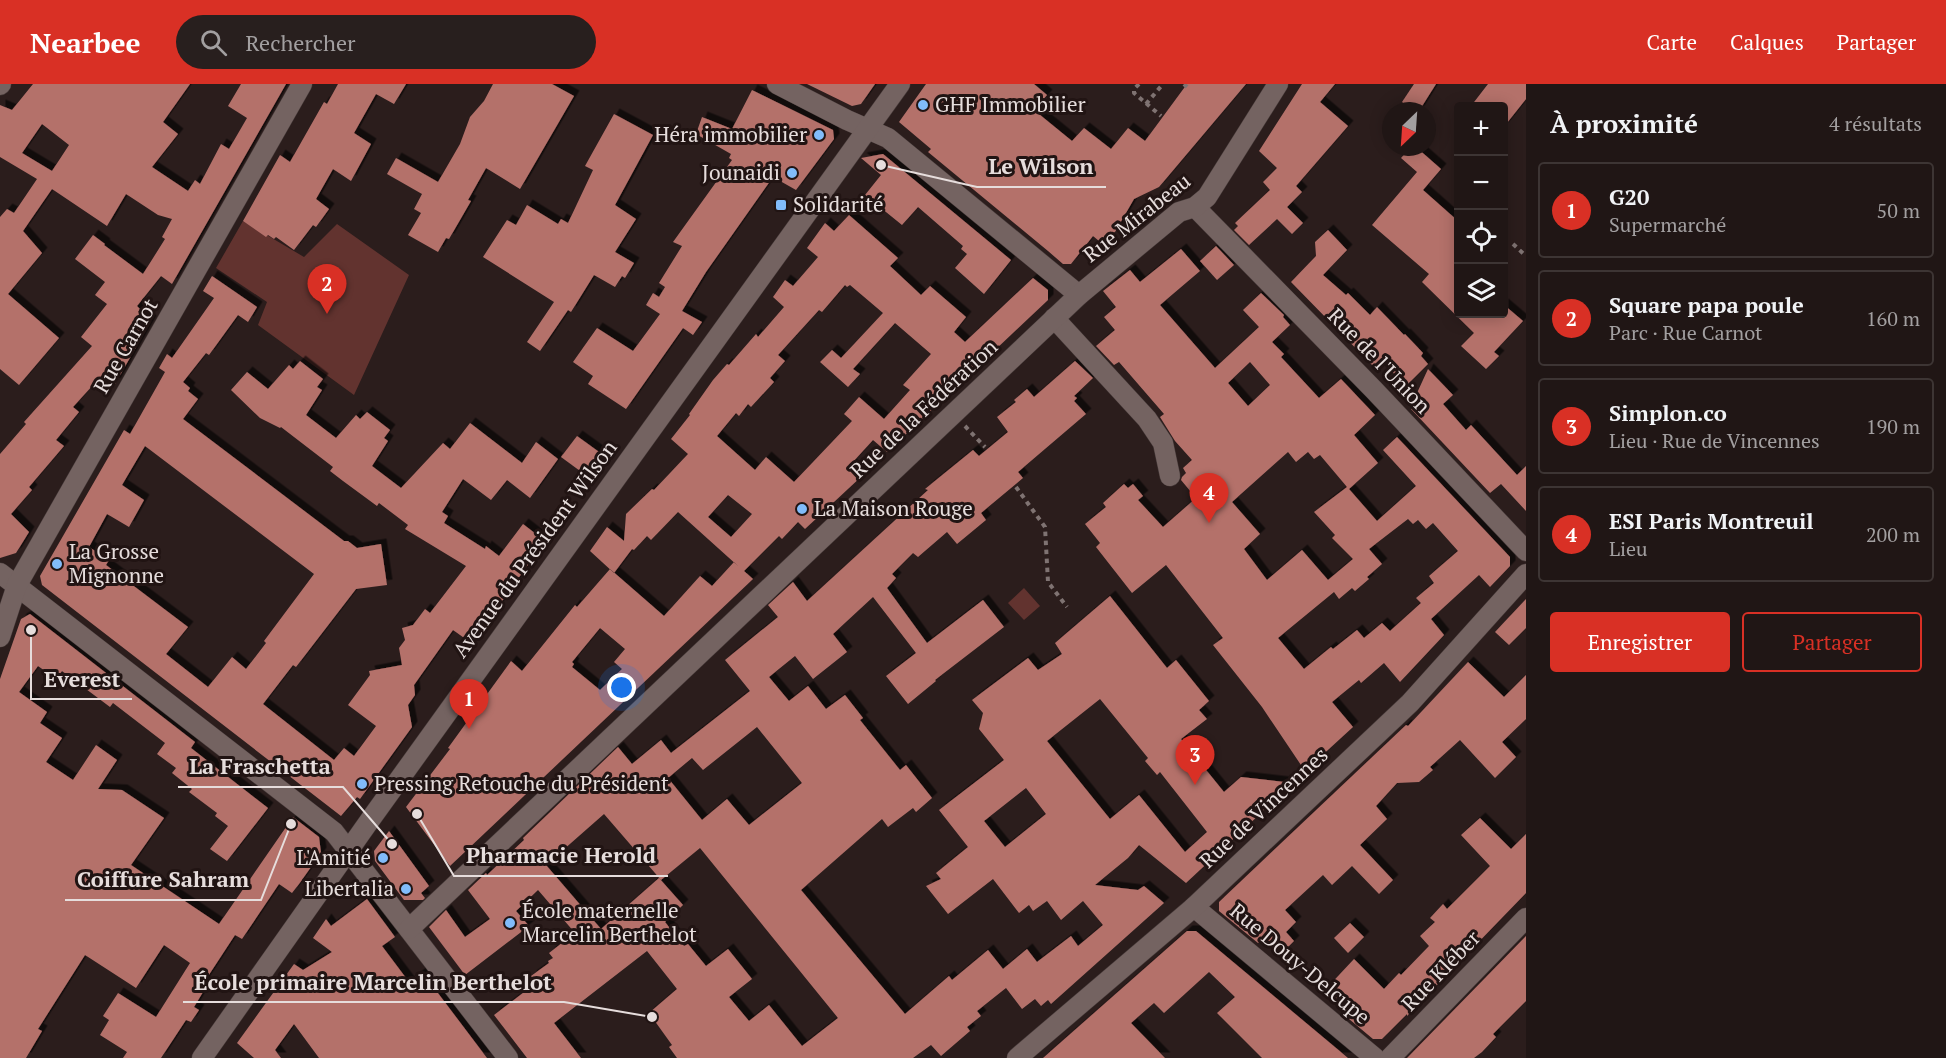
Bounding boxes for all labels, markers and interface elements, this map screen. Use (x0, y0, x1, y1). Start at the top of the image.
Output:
search box (176, 15, 596, 69)
text: Nearbee (30, 24, 140, 61)
icon: search (197, 26, 230, 59)
text: Rechercher (245, 28, 356, 57)
text: Carte (1647, 28, 1697, 56)
text: Calques (1730, 28, 1804, 56)
text: Partager (1837, 28, 1916, 56)
place label: GHF Immobilier (935, 90, 1086, 118)
marker: GHF Immobilier (916, 98, 930, 112)
north arrow (1382, 102, 1436, 156)
map controls (1454, 102, 1508, 318)
button: + (1454, 102, 1508, 156)
text: À proximité (1550, 106, 1698, 140)
text: 4 résultats (1829, 110, 1922, 137)
place label: Héra immobilier (654, 120, 807, 148)
marker: Héra immobilier (812, 128, 826, 142)
callout: Le Wilson (977, 147, 1106, 187)
text: Le Wilson (988, 151, 1094, 180)
button: − (1454, 156, 1508, 210)
place label: Jounaidi (702, 158, 780, 186)
marker: Jounaidi (785, 166, 799, 180)
street label: Rue Mirabeau (1077, 166, 1196, 268)
text: G20 (1609, 182, 1649, 211)
place label: Solidarité (793, 190, 884, 218)
text: 1 (1566, 197, 1577, 224)
text: 50 m (1877, 197, 1920, 224)
marker: Solidarité (774, 198, 788, 212)
button: locate (1454, 210, 1508, 264)
text: Supermarché (1609, 211, 1726, 238)
pin: 2 (308, 264, 346, 314)
button: layers (1454, 264, 1508, 318)
text: Square papa poule (1609, 290, 1804, 319)
street label: Rue Carnot (87, 293, 164, 398)
street label: Rue de l'Union (1322, 302, 1438, 419)
text: 2 (1566, 305, 1577, 332)
text: 160 m (1866, 305, 1920, 332)
text: Parc · Rue Carnot (1609, 319, 1762, 346)
street label: Rue de la Fédération (844, 332, 1003, 484)
text: Simplon.co (1609, 398, 1727, 427)
text: 3 (1566, 413, 1577, 440)
text: 190 m (1866, 413, 1920, 440)
text: Lieu · Rue de Vincennes (1609, 427, 1820, 454)
street label: Avenue du Président Wilson (446, 434, 623, 663)
pin: 4 (1190, 474, 1228, 523)
place label: La Maison Rouge (814, 494, 973, 522)
marker: La Maison Rouge (795, 502, 809, 516)
text: ESI Paris Montreuil (1609, 506, 1814, 535)
text: 4 (1566, 521, 1577, 548)
text: 200 m (1866, 521, 1920, 548)
text: Lieu (1609, 535, 1648, 562)
place label: La Grosse Mignonne (69, 537, 164, 589)
marker: La Grosse Mignonne (50, 557, 64, 571)
button: Enregistrer (1550, 612, 1730, 672)
button: Partager (1742, 612, 1922, 672)
callout: Everest (31, 659, 132, 699)
text: Everest (44, 664, 121, 693)
your location (607, 673, 636, 702)
pin: 1 (450, 680, 488, 729)
pin: 3 (1176, 736, 1214, 785)
street label: Rue de Vincennes (1193, 741, 1333, 874)
callout: La Fraschetta (178, 747, 343, 787)
text: La Fraschetta (189, 751, 331, 780)
place label: Pressing Retouche du Président (374, 769, 669, 797)
marker: Pressing Retouche du Président (355, 777, 369, 791)
callout: Pharmacie Herold (454, 836, 668, 876)
text: Pharmacie Herold (466, 840, 656, 869)
place label: L'Amitié (296, 843, 371, 871)
marker: L'Amitié (376, 851, 390, 865)
callout: Coiffure Sahram (65, 860, 261, 900)
text: Coiffure Sahram (77, 864, 250, 893)
place label: Libertalia (304, 874, 394, 902)
marker: Libertalia (399, 882, 413, 896)
place label: École maternelle Marcelin Berthelot (522, 896, 697, 948)
street label: Rue Douy-Delcupe (1225, 896, 1377, 1030)
marker: École maternelle Marcelin Berthelot (503, 916, 517, 930)
street label: Rue Kléber (1395, 924, 1486, 1017)
callout: École primaire Marcelin Berthelot (183, 962, 564, 1002)
text: École primaire Marcelin Berthelot (194, 967, 552, 996)

